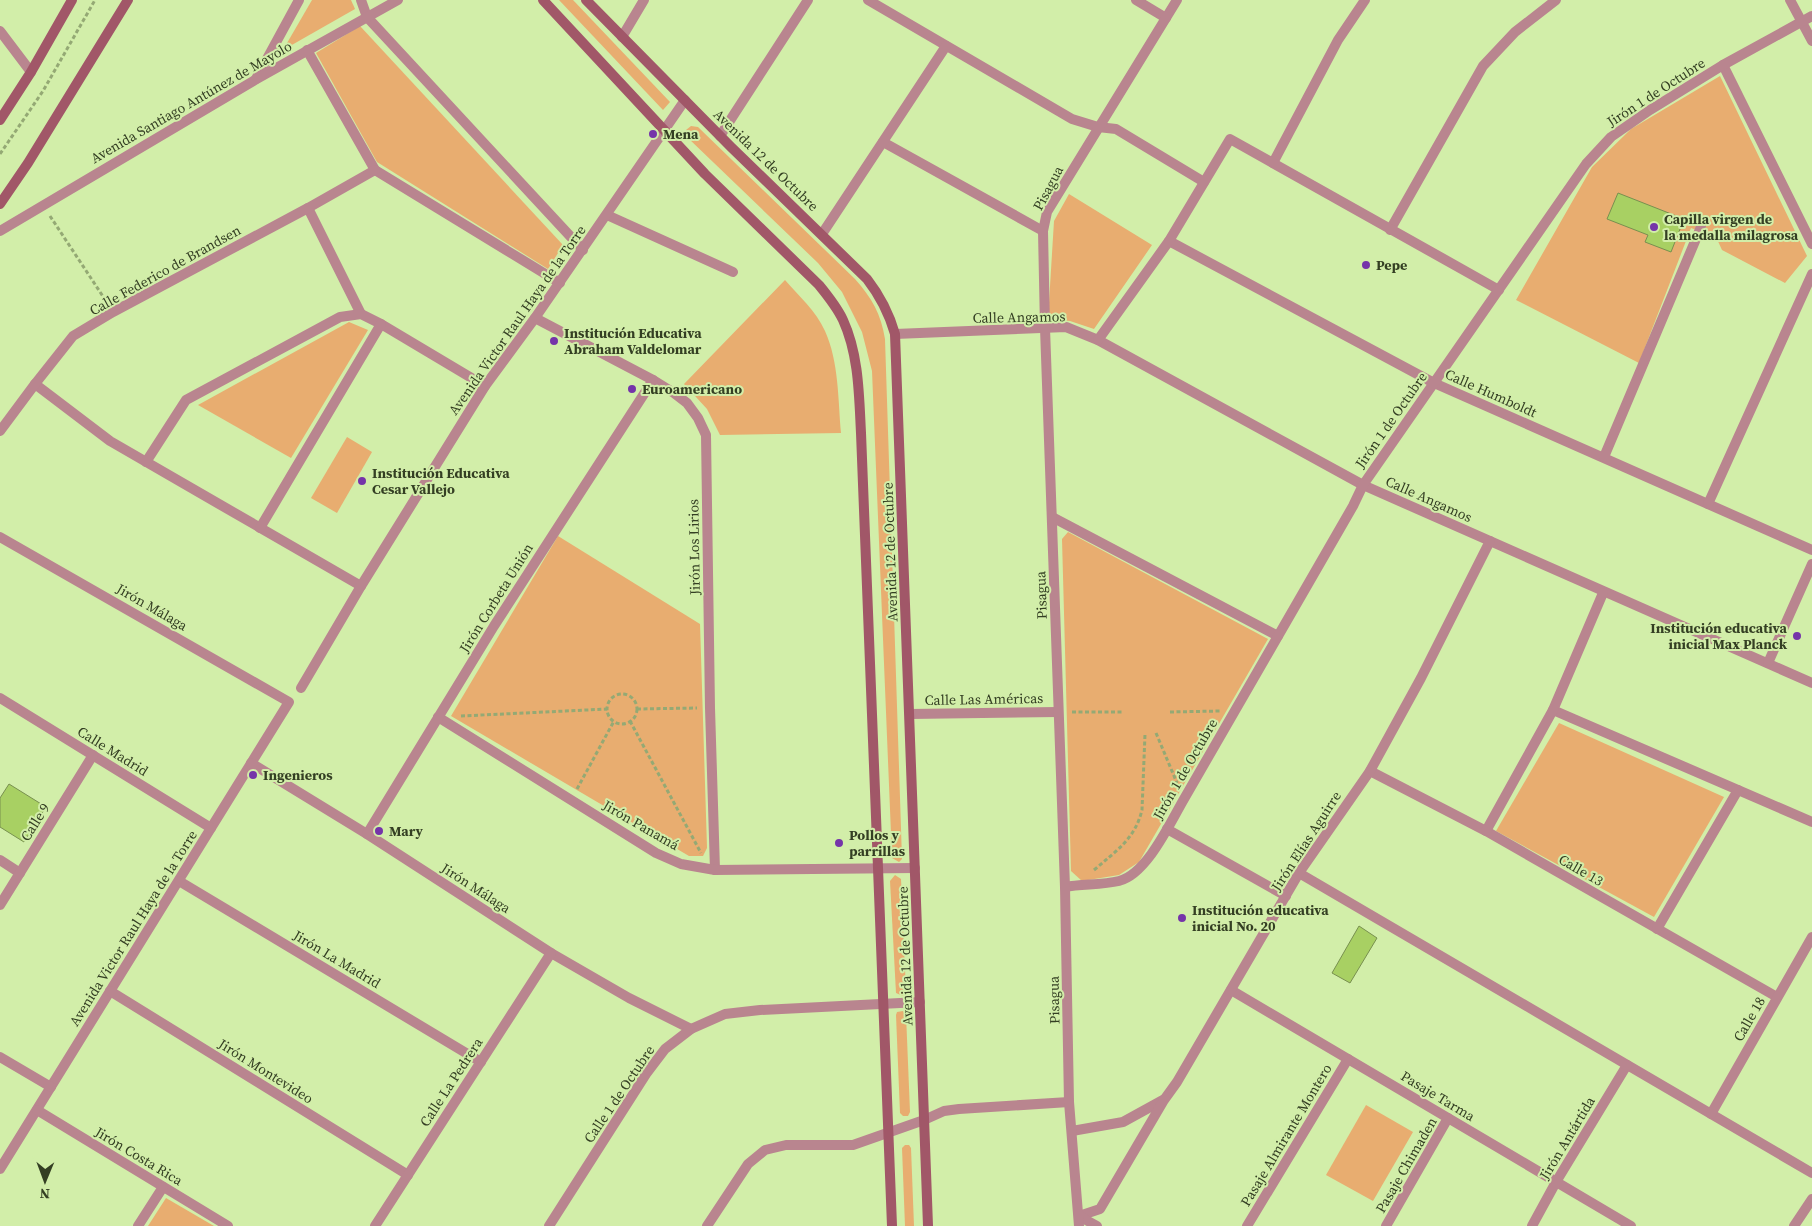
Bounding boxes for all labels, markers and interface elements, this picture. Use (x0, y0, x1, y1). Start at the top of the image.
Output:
street label: Avenida Santiago Antúnez de Mayolo (87, 36, 296, 168)
street label: Jirón 1 de Octubre (1602, 53, 1709, 132)
street label: Avenida 12 de Octubre (709, 104, 823, 216)
place label: Mena (663, 124, 699, 144)
marker: Mena (647, 128, 659, 140)
street label: Pisagua (1028, 161, 1069, 214)
place label: Capilla virgen de la medalla milagrosa (1664, 209, 1799, 245)
street label: Calle Federico de Brandsen (86, 220, 245, 320)
street label: Avenida Victor Raul Haya de la Torre (444, 221, 590, 419)
marker: Capilla virgen de la medalla milagrosa (1648, 221, 1660, 233)
place label: Pepe (1376, 255, 1407, 275)
marker: Pepe (1360, 259, 1372, 271)
street label: Calle Angamos (972, 306, 1066, 328)
place label: Institución Educativa Abraham Valdelomar (564, 323, 702, 359)
marker: Institución Educativa Abraham Valdelomar (548, 335, 560, 347)
street label: Calle Humboldt (1442, 364, 1540, 422)
street label: Jirón 1 de Octubre (1350, 368, 1432, 473)
place label: Euroamericano (642, 379, 742, 399)
marker: Euroamericano (626, 383, 638, 395)
place label: Institución Educativa Cesar Vallejo (372, 463, 510, 499)
street label: Calle Angamos (1383, 471, 1475, 527)
marker: Institución Educativa Cesar Vallejo (356, 475, 368, 487)
street label: Avenida 12 de Octubre (878, 482, 902, 622)
street label: Jirón Los Lirios (683, 499, 705, 596)
street label: Jirón Corbeta Unión (454, 539, 538, 657)
street label: Pisagua (1030, 570, 1052, 619)
street label: Jirón Málaga (112, 578, 192, 636)
place label: Institución educativa inicial Max Planck (1650, 618, 1788, 654)
marker: Institución educativa inicial Max Planck (1791, 630, 1803, 642)
street label: Calle Las Américas (924, 688, 1044, 710)
street label: Jirón 1 de Octubre (1147, 715, 1222, 824)
street label: Calle Madrid (74, 721, 152, 781)
place label: Ingenieros (263, 765, 333, 785)
marker: Ingenieros (247, 769, 259, 781)
street label: Jirón Elías Aguirre (1266, 787, 1346, 896)
street label: Jirón Panamá (598, 795, 684, 855)
street label: Calle 9 (15, 799, 55, 845)
place label: Mary (389, 821, 423, 841)
marker: Mary (373, 825, 385, 837)
place label: Pollos y parrillas (849, 825, 906, 861)
street label: Avenida Victor Raul Haya de la Torre (64, 826, 202, 1030)
marker: Pollos y parrillas (833, 837, 845, 849)
street label: Calle 13 (1555, 849, 1607, 891)
street label: Jirón Málaga (437, 858, 515, 918)
street label: Avenida 12 de Octubre (893, 886, 917, 1026)
place label: Institución educativa inicial No. 20 (1192, 900, 1329, 936)
marker: Institución educativa inicial No. 20 (1176, 912, 1188, 924)
street label: Jirón La Madrid (289, 925, 384, 993)
street label: Pisagua (1044, 975, 1064, 1024)
street label: Calle 18 (1728, 993, 1770, 1045)
street label: Jirón Montevideo (214, 1033, 318, 1108)
street label: Calle La Pedrera (415, 1033, 488, 1130)
street label: Calle 1 de Octubre (579, 1041, 659, 1147)
street label: Pasaje Almirante Montero (1235, 1060, 1337, 1210)
street label: Pasaje Tarma (1397, 1066, 1480, 1126)
street label: Jirón Antártida (1534, 1092, 1600, 1184)
street label: Pasaje Chimaden (1370, 1113, 1442, 1217)
street label: Jirón Costa Rica (90, 1121, 187, 1191)
north arrow (20, 1156, 70, 1206)
text: N (39, 1184, 50, 1204)

